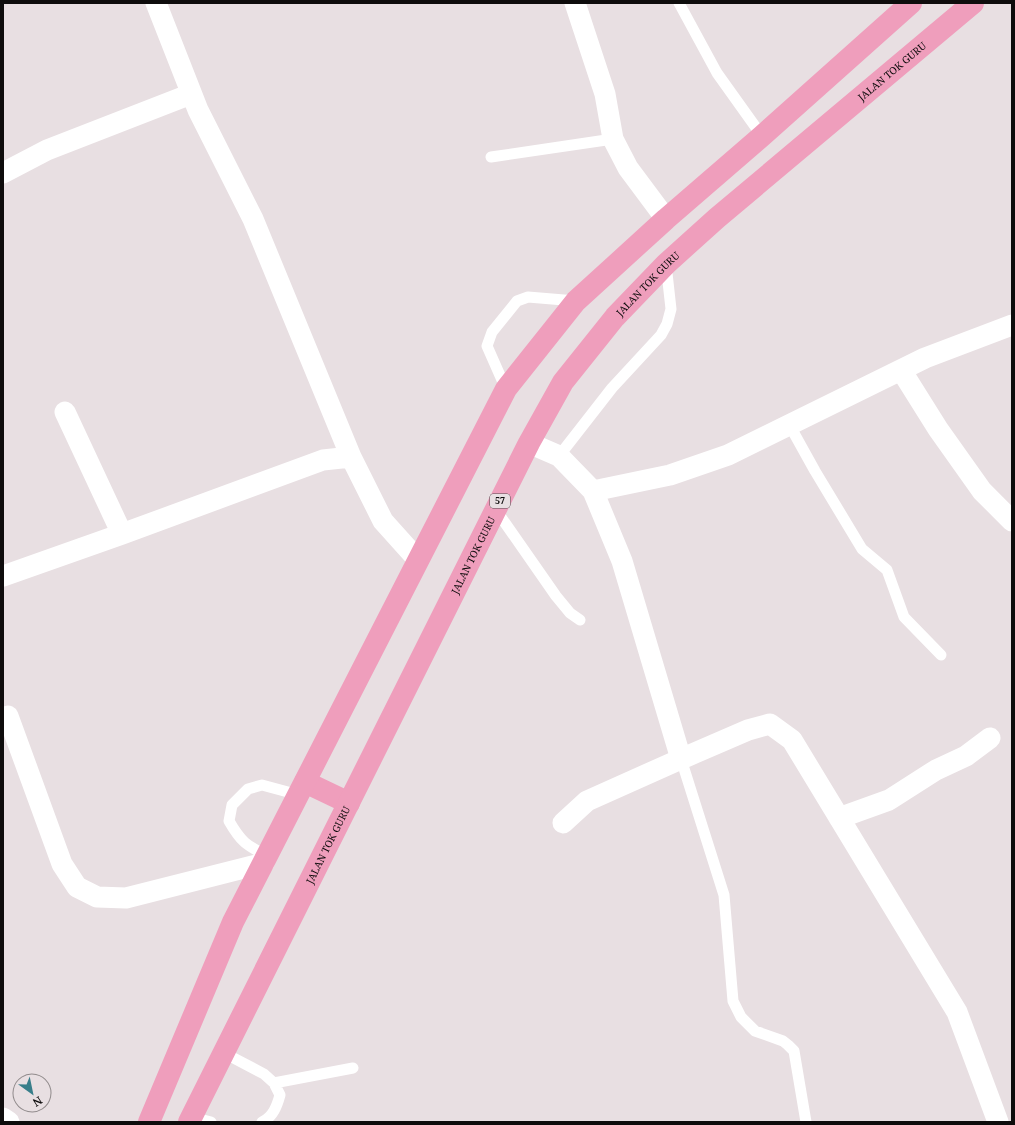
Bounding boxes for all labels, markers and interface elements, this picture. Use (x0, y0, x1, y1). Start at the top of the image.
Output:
street label: JALAN TOK GURU (854, 38, 930, 105)
street label: JALAN TOK GURU (612, 248, 683, 320)
road number: 57 (490, 494, 510, 508)
street label: JALAN TOK GURU (447, 513, 499, 597)
street label: JALAN TOK GURU (302, 803, 353, 887)
north arrow (12, 1073, 52, 1113)
text: N (30, 1093, 45, 1111)

